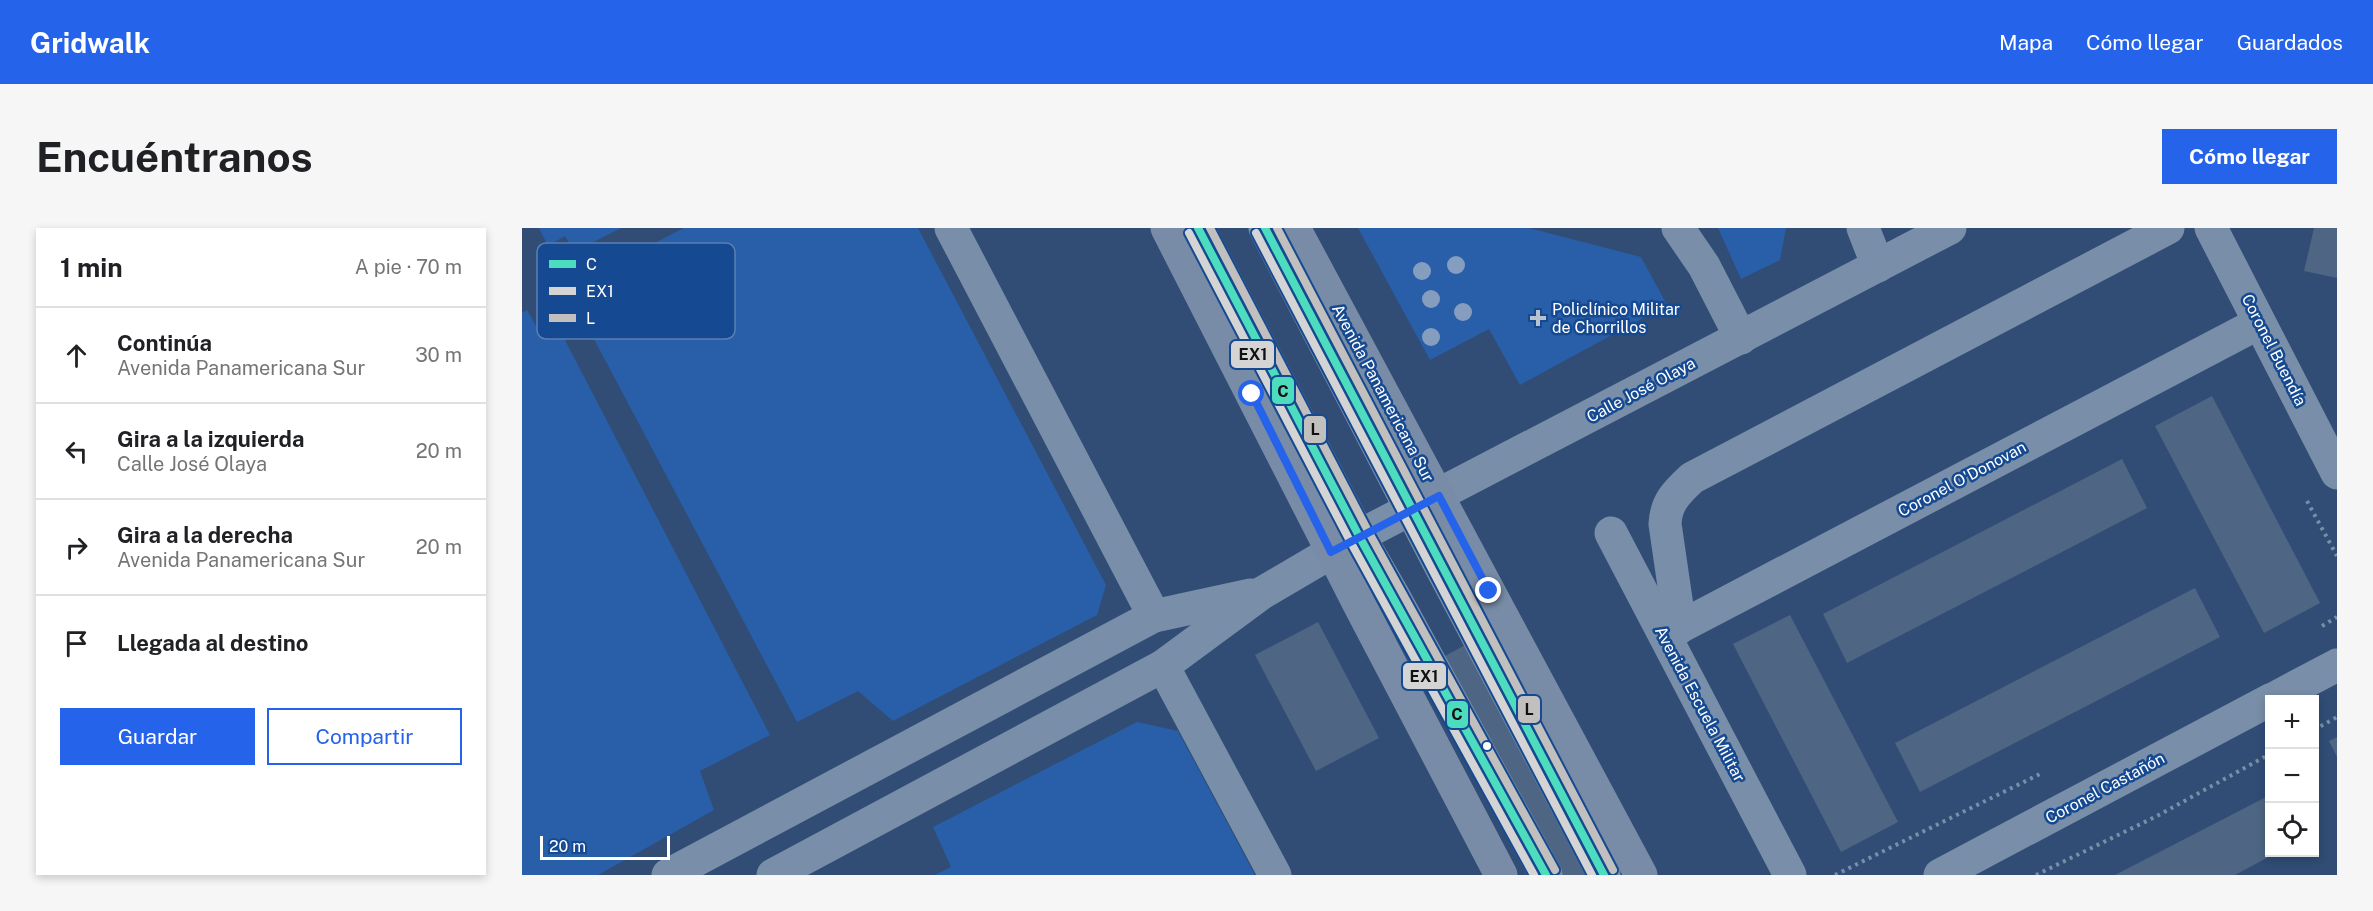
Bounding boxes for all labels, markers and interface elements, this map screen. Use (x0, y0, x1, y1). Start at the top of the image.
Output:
text: Gridwalk (30, 26, 150, 59)
text: Mapa (1999, 30, 2053, 55)
text: Cómo llegar (2086, 30, 2204, 55)
text: Guardados (2237, 30, 2343, 55)
button: Cómo llegar (2162, 129, 2337, 184)
text: Encuéntranos (36, 132, 313, 181)
legend (537, 243, 735, 339)
text: 1 min (60, 252, 123, 283)
text: A pie · 70 m (355, 255, 462, 279)
text: C (586, 255, 597, 274)
text: EX1 (586, 282, 614, 301)
street label: Coronel Buendía (2238, 291, 2310, 409)
place label: Policlínico Militar de Chorrillos (1552, 300, 1680, 337)
street label: Avenida Panamericana Sur (1328, 301, 1438, 485)
text: L (586, 309, 595, 328)
marker: Policlínico Militar de Chorrillos (1529, 309, 1547, 327)
text: Continúa (117, 330, 212, 356)
icon: ahead (60, 339, 93, 372)
line badge: EX1 (1230, 340, 1275, 369)
text: 30 m (415, 343, 462, 367)
text: EX1 (1239, 345, 1267, 364)
street label: Calle José Olaya (1584, 353, 1698, 427)
text: Avenida Panamericana Sur (117, 356, 365, 380)
line badge: C (1271, 376, 1295, 405)
route start (1238, 380, 1264, 406)
text: C (1277, 382, 1289, 401)
line badge: L (1303, 415, 1327, 444)
text: L (1310, 420, 1320, 439)
text: Gira a la izquierda (117, 426, 304, 452)
icon: left (60, 435, 93, 468)
street label: Coronel O'Donovan (1895, 437, 2029, 521)
text: 20 m (416, 439, 462, 463)
text: Calle José Olaya (117, 452, 267, 476)
text: Gira a la derecha (117, 522, 293, 548)
icon: right (60, 531, 93, 564)
text: 20 m (416, 535, 462, 559)
text: Avenida Panamericana Sur (117, 548, 365, 572)
route end (1475, 577, 1501, 603)
street label: Avenida Escuela Militar (1651, 623, 1749, 785)
icon: arrive (60, 627, 93, 660)
text: Llegada al destino (117, 630, 308, 656)
line badge: EX1 (1402, 662, 1447, 690)
text: EX1 (1410, 667, 1438, 686)
line badge: L (1517, 695, 1541, 724)
map controls (2265, 695, 2319, 857)
button: + (2265, 695, 2319, 749)
line badge: C (1446, 700, 1469, 729)
text: L (1524, 700, 1534, 719)
text: C (1451, 705, 1463, 724)
button: Guardar (60, 708, 255, 765)
button: Compartir (267, 708, 462, 765)
unlabelled marker (1481, 740, 1493, 752)
street label: Coronel Castañón (2042, 749, 2168, 827)
button: − (2265, 749, 2319, 803)
button: locate (2265, 803, 2319, 857)
scale bar (540, 833, 670, 860)
text: 20 m (549, 837, 586, 856)

